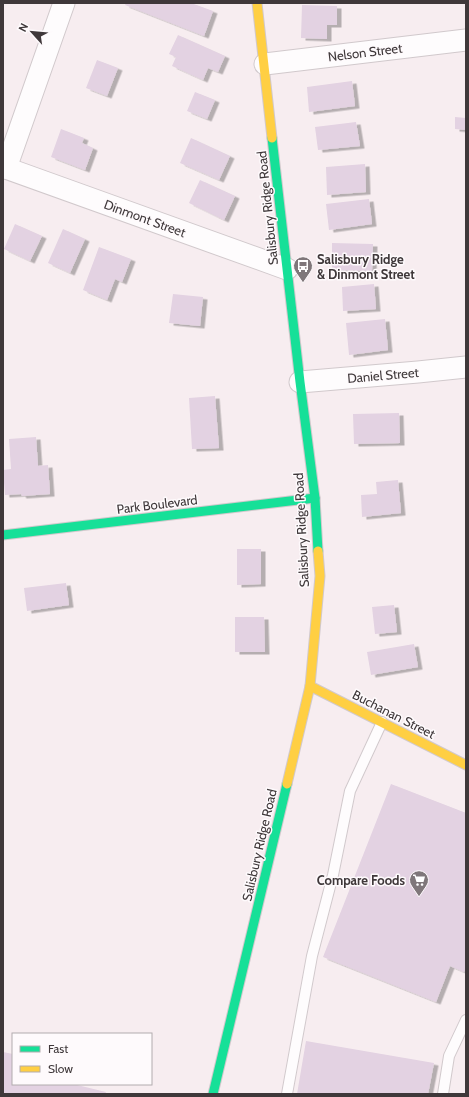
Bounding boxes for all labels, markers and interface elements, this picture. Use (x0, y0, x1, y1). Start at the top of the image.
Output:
north arrow (12, 12, 52, 52)
text: N (15, 21, 31, 34)
street label: Nelson Street (327, 39, 404, 64)
street label: Salisbury Ridge Road (253, 150, 281, 266)
street label: Dinmont Street (102, 196, 189, 240)
place label: Salisbury Ridge & Dinmont Street (317, 251, 415, 282)
bus stop icon: Salisbury Ridge & Dinmont Street (292, 255, 314, 283)
street label: Daniel Street (347, 364, 420, 386)
street label: Salisbury Ridge Road (290, 472, 312, 588)
street label: Park Boulevard (116, 491, 198, 517)
street label: Buchanan Street (350, 686, 439, 742)
street label: Salisbury Ridge Road (238, 787, 280, 903)
supermarket icon: Compare Foods (408, 869, 430, 897)
place label: Compare Foods (317, 872, 405, 888)
legend (12, 1033, 152, 1085)
text: Fast (48, 1041, 68, 1056)
text: Slow (48, 1061, 73, 1076)

